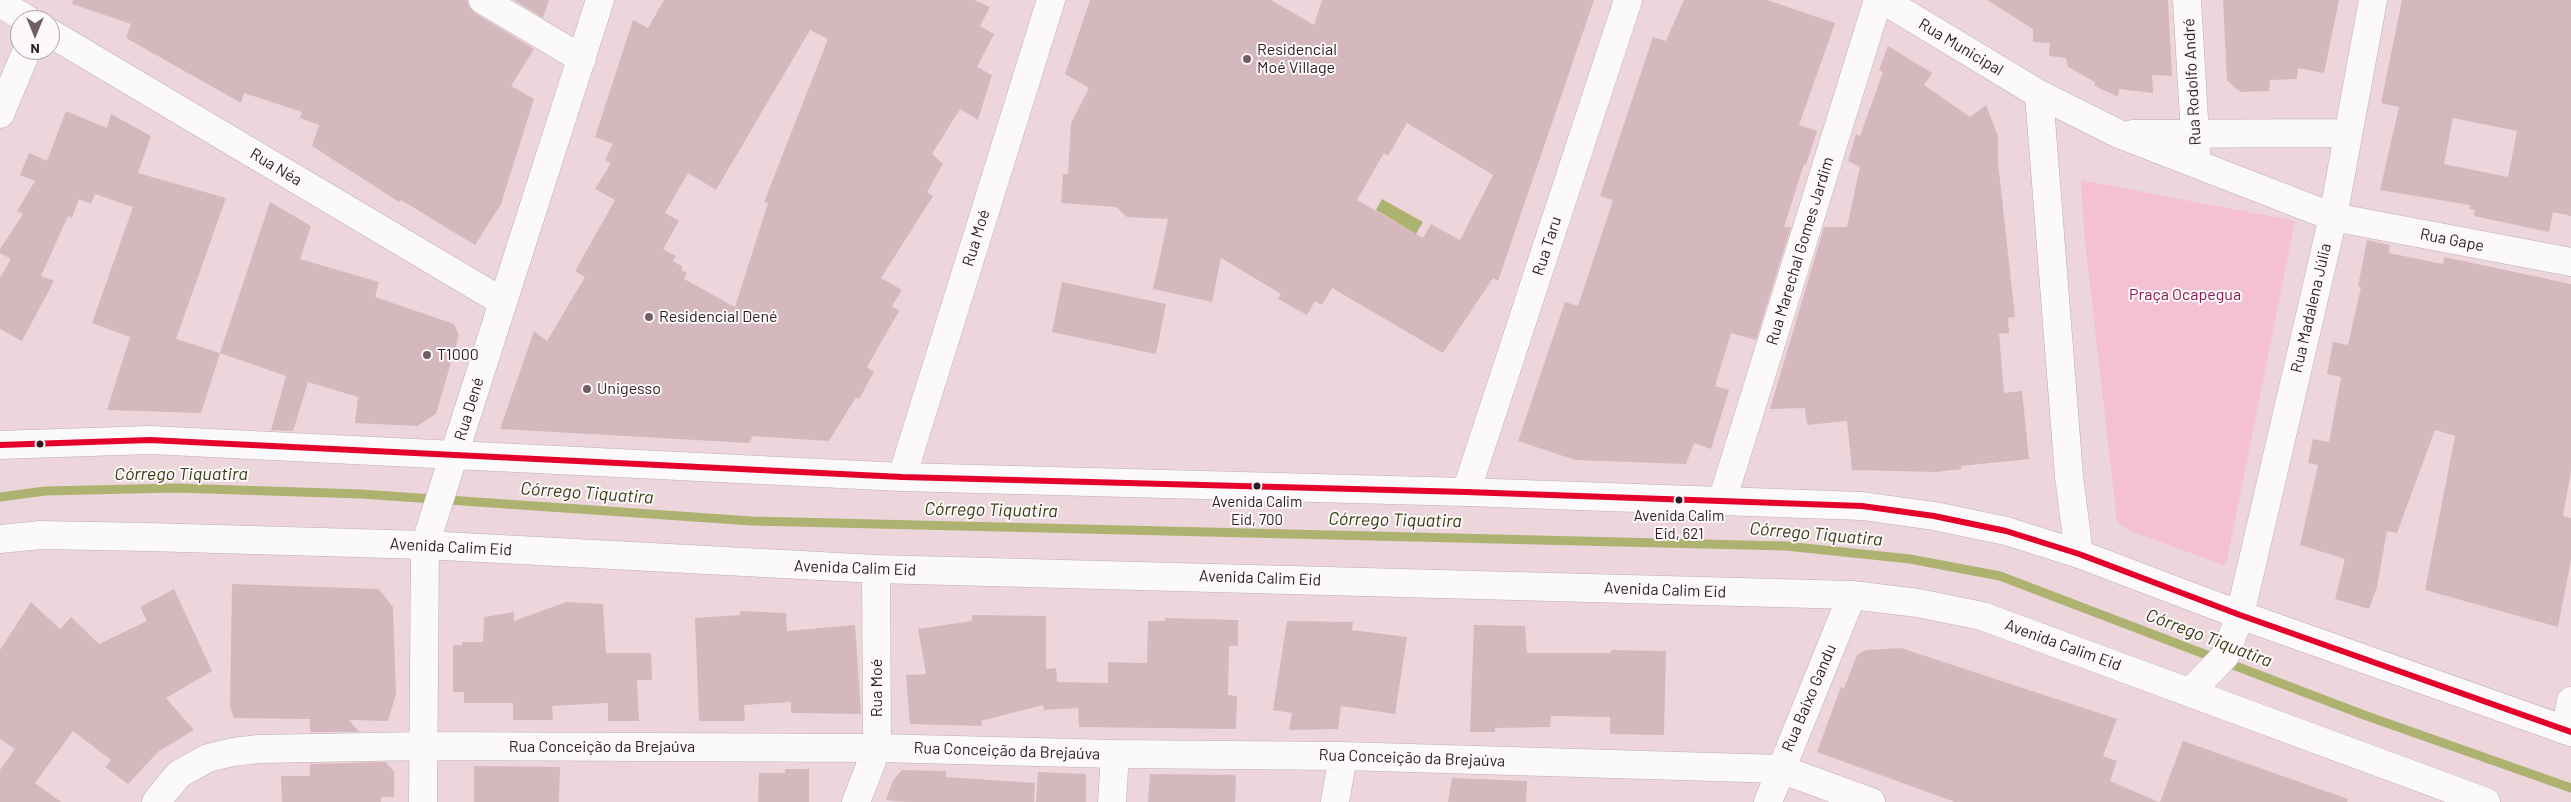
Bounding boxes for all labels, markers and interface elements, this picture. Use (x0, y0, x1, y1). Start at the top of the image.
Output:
north arrow (10, 10, 60, 60)
street label: Rua Municipal (1915, 14, 2007, 80)
street label: Rua Rodolfo André (2179, 18, 2205, 146)
place label: Residencial Moé Village (1257, 40, 1337, 78)
text: N (30, 41, 40, 58)
marker: Residencial Moé Village (1241, 53, 1253, 65)
street label: Rua Néa (247, 144, 305, 190)
street label: Rua Marechal Gomes Jardim (1762, 155, 1838, 347)
street label: Rua Moé (958, 207, 994, 269)
street label: Rua Taru (1528, 214, 1566, 278)
street label: Rua Gape (2418, 224, 2486, 256)
street label: Rua Madalena Júlia (2287, 241, 2335, 375)
park label: Praça Ocapegua (2129, 285, 2241, 305)
place label: Residencial Dené (659, 307, 778, 327)
marker: Residencial Dené (643, 311, 655, 323)
place label: T1000 (437, 345, 479, 365)
marker: T1000 (421, 349, 433, 361)
street label: Rua Dené (450, 375, 488, 443)
place label: Unigesso (597, 379, 661, 399)
marker: Unigesso (581, 383, 593, 395)
unlabelled marker (35, 439, 45, 449)
water label: Córrego Tiquatira (114, 463, 248, 485)
water label: Córrego Tiquatira (520, 478, 654, 508)
marker: Avenida Calim Eid, 700 (1252, 481, 1262, 491)
place label: Avenida Calim Eid, 700 (1212, 493, 1302, 528)
marker: Avenida Calim Eid, 621 (1674, 495, 1684, 505)
water label: Córrego Tiquatira (924, 498, 1058, 522)
place label: Avenida Calim Eid, 621 (1634, 507, 1724, 542)
water label: Córrego Tiquatira (1328, 508, 1462, 532)
water label: Córrego Tiquatira (1749, 517, 1883, 551)
street label: Avenida Calim Eid (389, 534, 513, 560)
street label: Avenida Calim Eid (794, 556, 916, 580)
street label: Avenida Calim Eid (1199, 566, 1321, 590)
street label: Avenida Calim Eid (1604, 578, 1726, 602)
water label: Córrego Tiquatira (2143, 604, 2275, 672)
street label: Avenida Calim Eid (2002, 615, 2124, 675)
street label: Rua Baixo Gandu (1778, 641, 1840, 755)
street label: Rua Moé (867, 659, 887, 717)
street label: Rua Conceição da Brejaúva (509, 737, 695, 757)
street label: Rua Conceição da Brejaúva (913, 738, 1101, 764)
street label: Rua Conceição da Brejaúva (1318, 745, 1506, 771)

